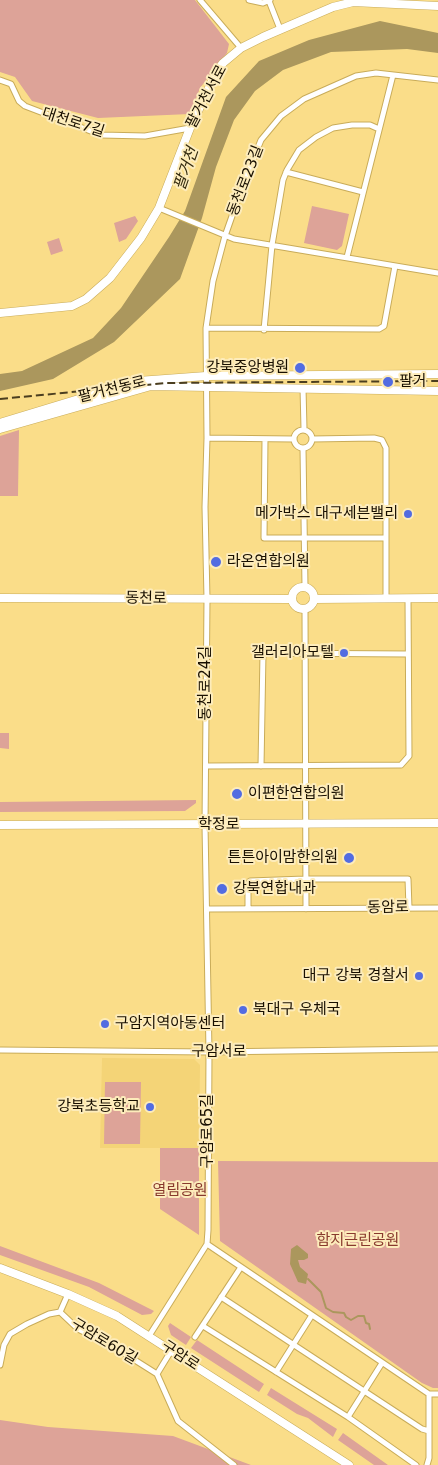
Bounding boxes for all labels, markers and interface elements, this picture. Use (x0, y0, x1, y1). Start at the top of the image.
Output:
street label: 팔거천서로 (183, 62, 231, 132)
street label: 대천로7길 (39, 104, 107, 142)
street label: 동천로23길 (224, 143, 268, 219)
water label: 팔거천 (171, 145, 203, 193)
place label: 강북중앙병원 (206, 359, 289, 377)
marker: 강북중앙병원 (293, 361, 307, 375)
street label: 팔거천동로 (76, 373, 148, 407)
place label: 팔거 (399, 373, 427, 391)
marker: 팔거 (381, 375, 395, 389)
place label: 메가박스 대구세븐밸리 (255, 505, 398, 523)
marker: 메가박스 대구세븐밸리 (402, 508, 414, 520)
place label: 라온연합의원 (227, 553, 310, 571)
marker: 라온연합의원 (209, 555, 223, 569)
street label: 동천로 (125, 590, 167, 608)
place label: 갤러리아모텔 (251, 644, 334, 662)
street label: 동천로24길 (197, 646, 215, 720)
marker: 갤러리아모텔 (338, 647, 350, 659)
place label: 이편한연합의원 (248, 785, 345, 803)
marker: 이편한연합의원 (230, 787, 244, 801)
street label: 학정로 (198, 816, 240, 834)
place label: 튼튼아이맘한의원 (228, 849, 338, 867)
marker: 튼튼아이맘한의원 (342, 851, 356, 865)
place label: 강북연합내과 (233, 880, 316, 898)
marker: 강북연합내과 (215, 882, 229, 896)
street label: 동암로 (367, 899, 409, 917)
place label: 대구 강북 경찰서 (303, 967, 409, 985)
marker: 대구 강북 경찰서 (413, 970, 425, 982)
place label: 북대구 우체국 (253, 1001, 341, 1019)
marker: 북대구 우체국 (237, 1004, 249, 1016)
place label: 구암지역아동센터 (115, 1015, 225, 1033)
marker: 구암지역아동센터 (99, 1018, 111, 1030)
street label: 구암서로 (191, 1043, 247, 1061)
street label: 구암로65길 (199, 1094, 217, 1168)
place label: 강북초등학교 (57, 1098, 140, 1116)
marker: 강북초등학교 (144, 1101, 156, 1113)
park label: 열림공원 (152, 1182, 208, 1200)
park label: 함지근린공원 (317, 1232, 399, 1250)
street label: 구암로60길 (68, 1315, 140, 1369)
street label: 구암로 (158, 1337, 202, 1375)

